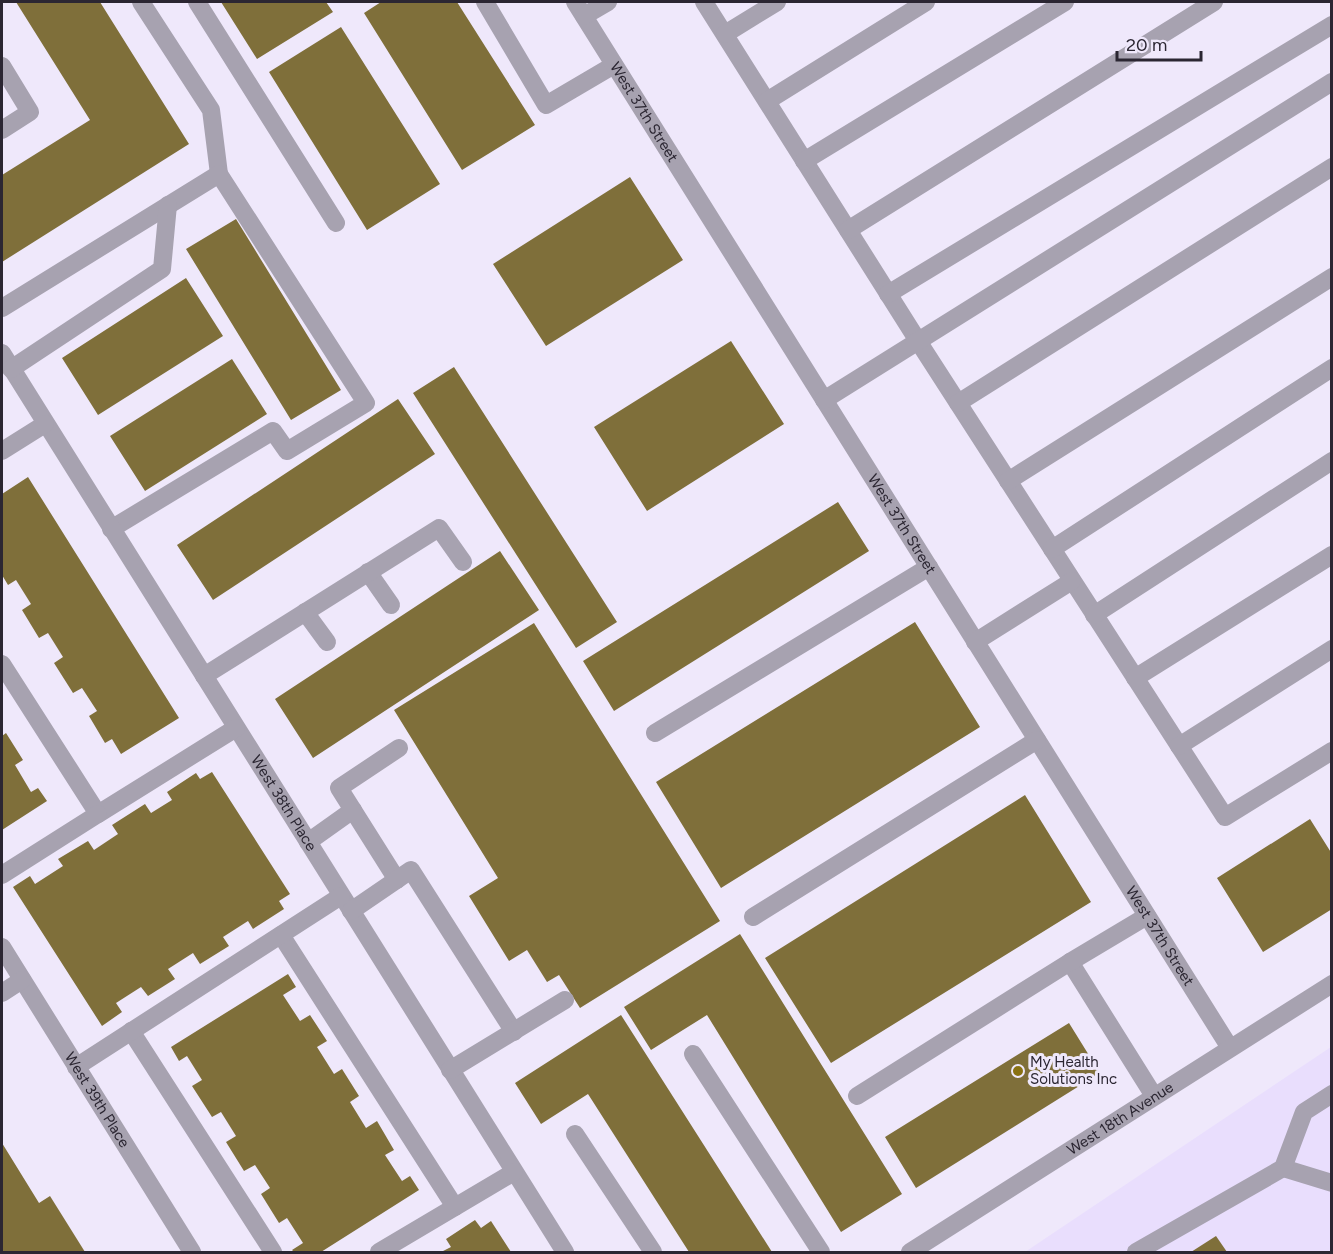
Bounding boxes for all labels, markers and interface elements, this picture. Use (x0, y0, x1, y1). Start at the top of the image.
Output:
scale bar (1117, 24, 1201, 62)
text: 20 m (1126, 34, 1167, 56)
street label: West 37th Street (606, 59, 682, 166)
street label: West 37th Street (864, 471, 940, 578)
street label: West 38th Place (247, 752, 321, 854)
street label: West 37th Street (1122, 883, 1198, 990)
street label: West 39th Place (61, 1049, 134, 1151)
place label: My Health Solutions Inc (1030, 1053, 1117, 1088)
marker: My Health Solutions Inc (1011, 1064, 1025, 1078)
street label: West 18th Avenue (1064, 1078, 1177, 1159)

